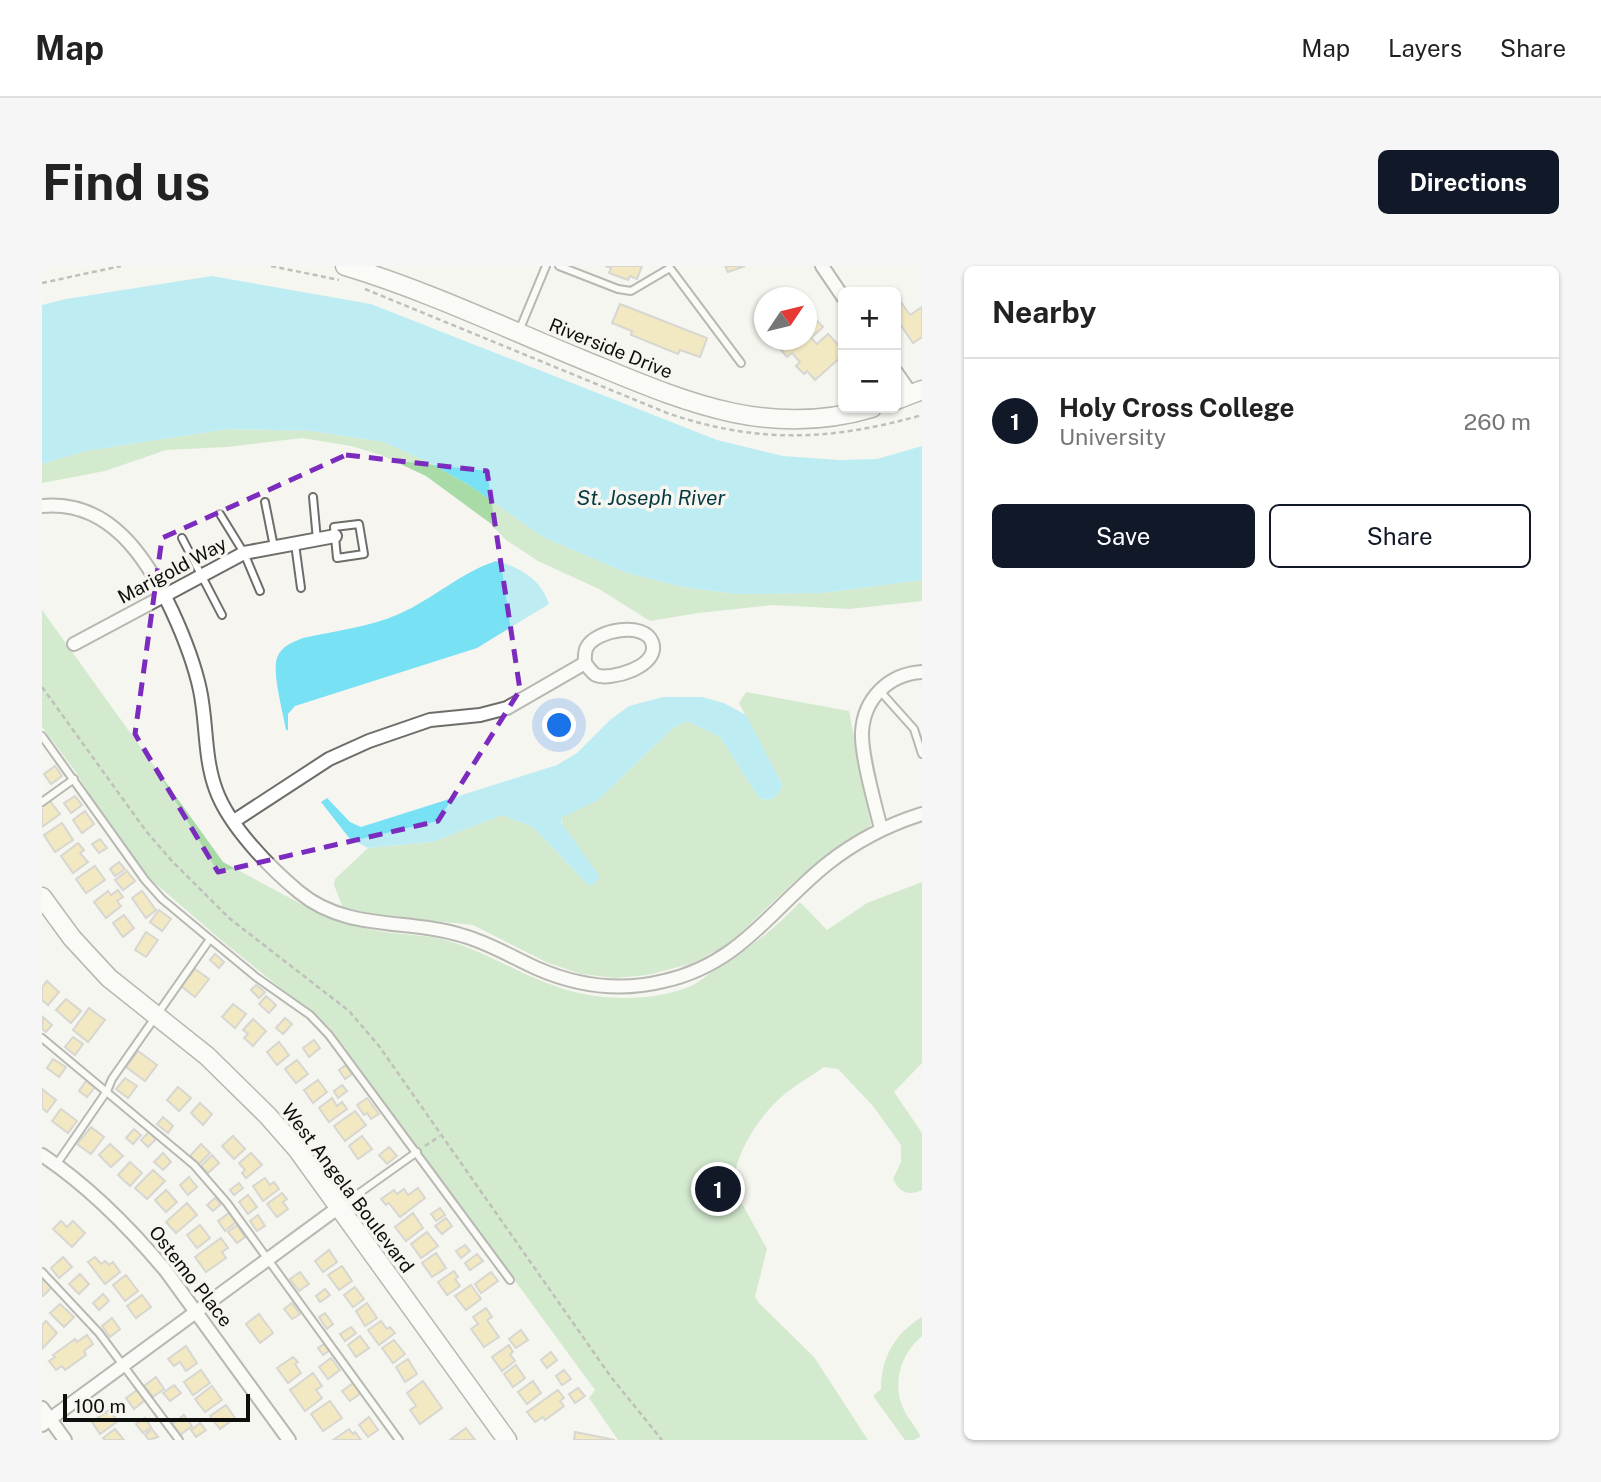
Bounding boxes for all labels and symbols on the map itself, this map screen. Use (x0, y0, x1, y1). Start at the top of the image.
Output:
north arrow (754, 287, 817, 350)
street label: Riverside Drive (546, 313, 676, 383)
water label: St. Joseph River (577, 485, 727, 510)
street label: Marigold Way (114, 532, 230, 608)
your location (542, 708, 576, 742)
street label: West Angela Boulevard (277, 1099, 419, 1277)
pin: 1 (695, 1163, 741, 1215)
street label: Ostemo Place (145, 1221, 237, 1331)
scale bar (63, 1391, 250, 1423)

